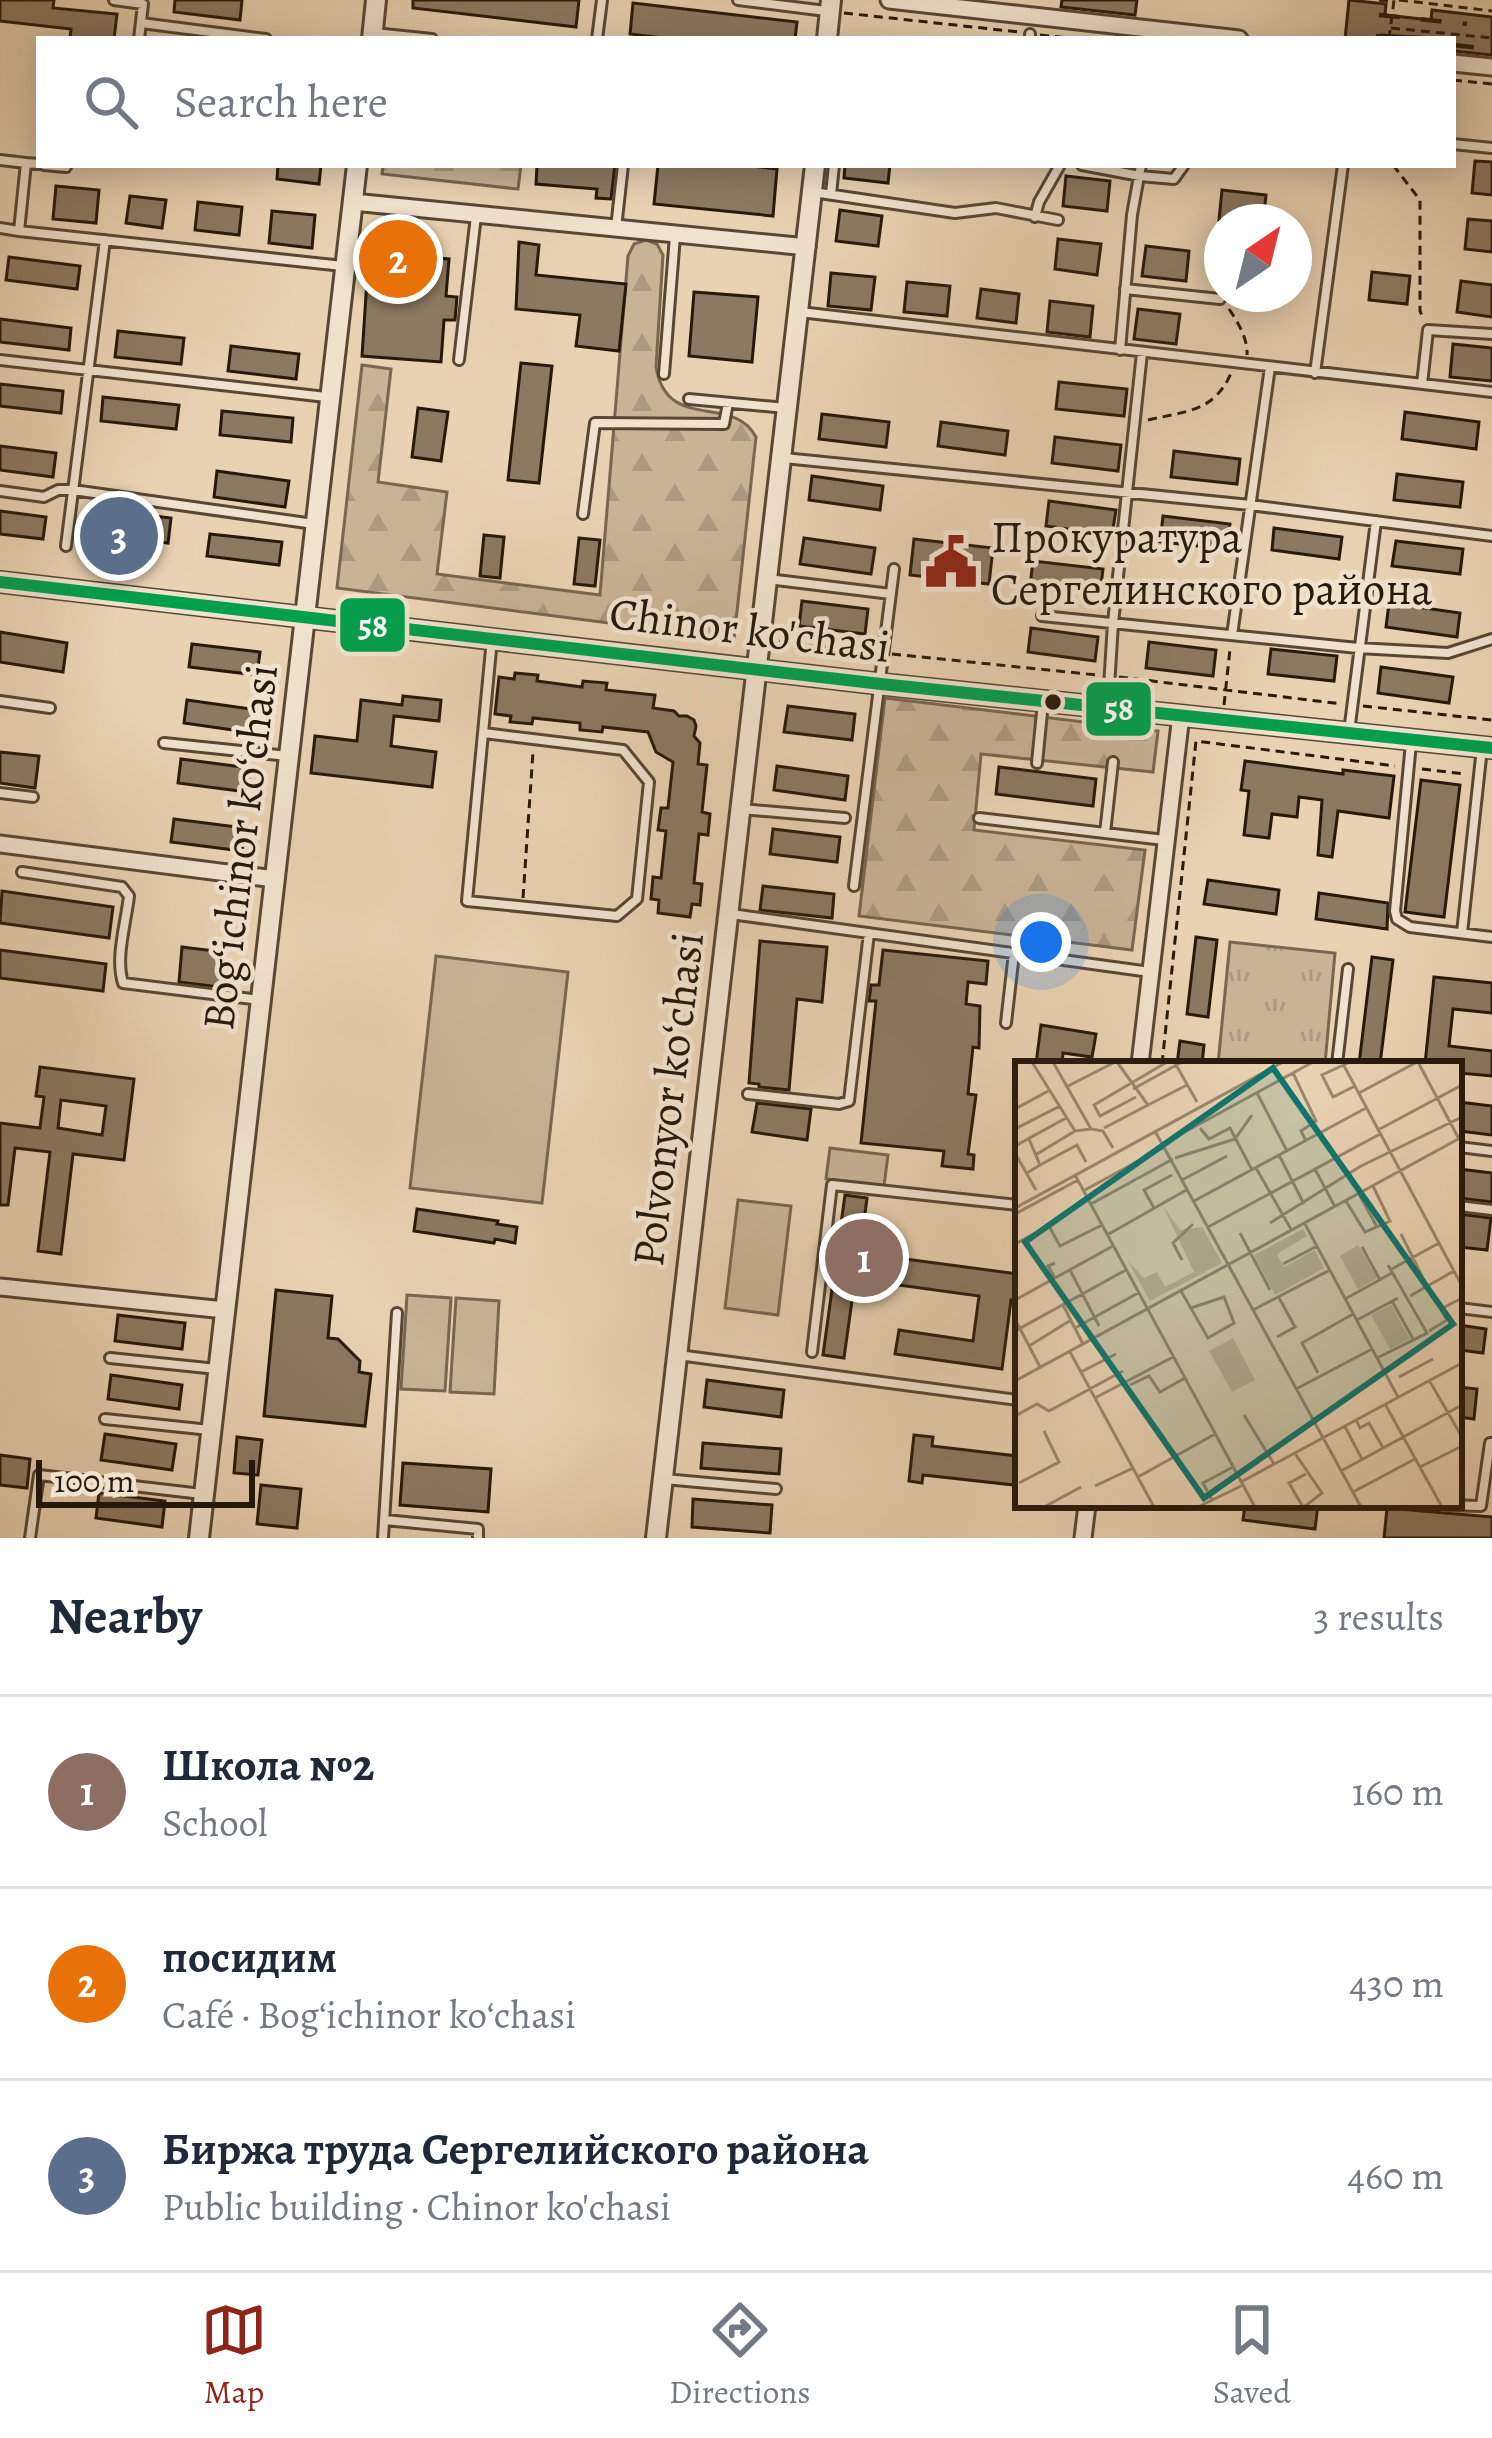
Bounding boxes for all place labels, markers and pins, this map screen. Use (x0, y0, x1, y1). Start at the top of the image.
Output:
pin: 2 (359, 214, 437, 304)
pin: 3 (80, 491, 158, 581)
place label: Прокуратура Сергелинского района (991, 506, 1433, 620)
public building icon: Прокуратура Сергелинского района (922, 533, 980, 591)
unlabelled marker (1042, 691, 1064, 713)
pin: 1 (825, 1213, 903, 1303)

